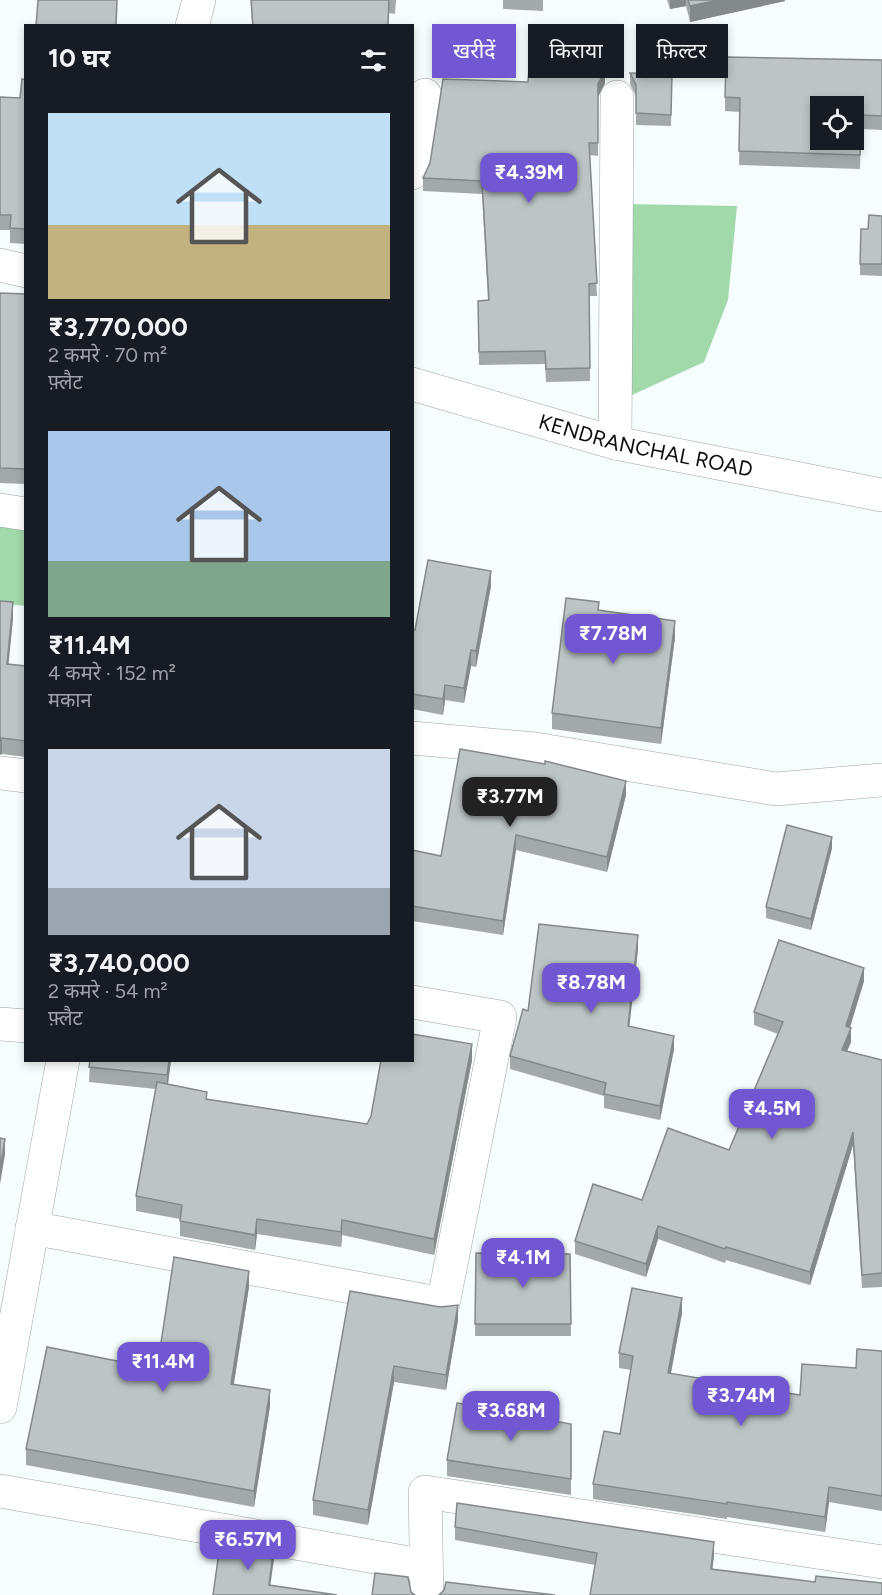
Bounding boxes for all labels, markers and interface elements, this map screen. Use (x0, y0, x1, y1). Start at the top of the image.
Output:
chip: खरीदें (432, 24, 516, 78)
chip: किराया (528, 24, 624, 78)
chip: फ़िल्टर (636, 24, 728, 78)
text: 10 घर (48, 42, 110, 74)
icon: filters (357, 44, 390, 77)
map controls (810, 96, 864, 150)
button: locate (810, 96, 864, 150)
icon: home (165, 152, 273, 260)
pin: ₹4.39M (480, 153, 578, 204)
text: ₹4.39M (494, 160, 564, 184)
text: ₹3,770,000 (48, 311, 188, 343)
text: 2 कमरे · 70 m² (48, 343, 167, 367)
text: फ़्लैट (48, 370, 83, 394)
street label: KENDRANCHAL ROAD (536, 408, 755, 482)
icon: home (165, 470, 273, 578)
pin: ₹7.78M (564, 614, 662, 665)
text: ₹7.78M (579, 621, 647, 645)
text: ₹11.4M (48, 629, 131, 661)
text: 4 कमरे · 152 m² (48, 661, 176, 685)
text: मकान (48, 688, 92, 712)
pin: ₹3.77M (461, 777, 559, 828)
text: ₹3.77M (476, 784, 544, 808)
icon: home (165, 788, 273, 896)
text: ₹3,740,000 (48, 947, 190, 979)
pin: ₹8.78M (542, 963, 640, 1014)
text: ₹8.78M (556, 970, 626, 994)
text: 2 कमरे · 54 m² (48, 979, 168, 1003)
text: फ़्लैट (48, 1006, 83, 1030)
pin: ₹4.5M (730, 1089, 814, 1140)
text: ₹4.5M (743, 1096, 801, 1120)
pin: ₹4.1M (481, 1238, 565, 1289)
text: ₹4.1M (495, 1245, 551, 1269)
pin: ₹11.4M (114, 1342, 212, 1393)
text: ₹11.4M (131, 1349, 195, 1373)
pin: ₹3.74M (692, 1376, 790, 1427)
text: ₹3.74M (707, 1383, 776, 1407)
pin: ₹3.68M (462, 1391, 560, 1442)
text: ₹3.68M (476, 1398, 546, 1422)
pin: ₹6.57M (199, 1520, 297, 1571)
text: ₹6.57M (214, 1527, 282, 1551)

